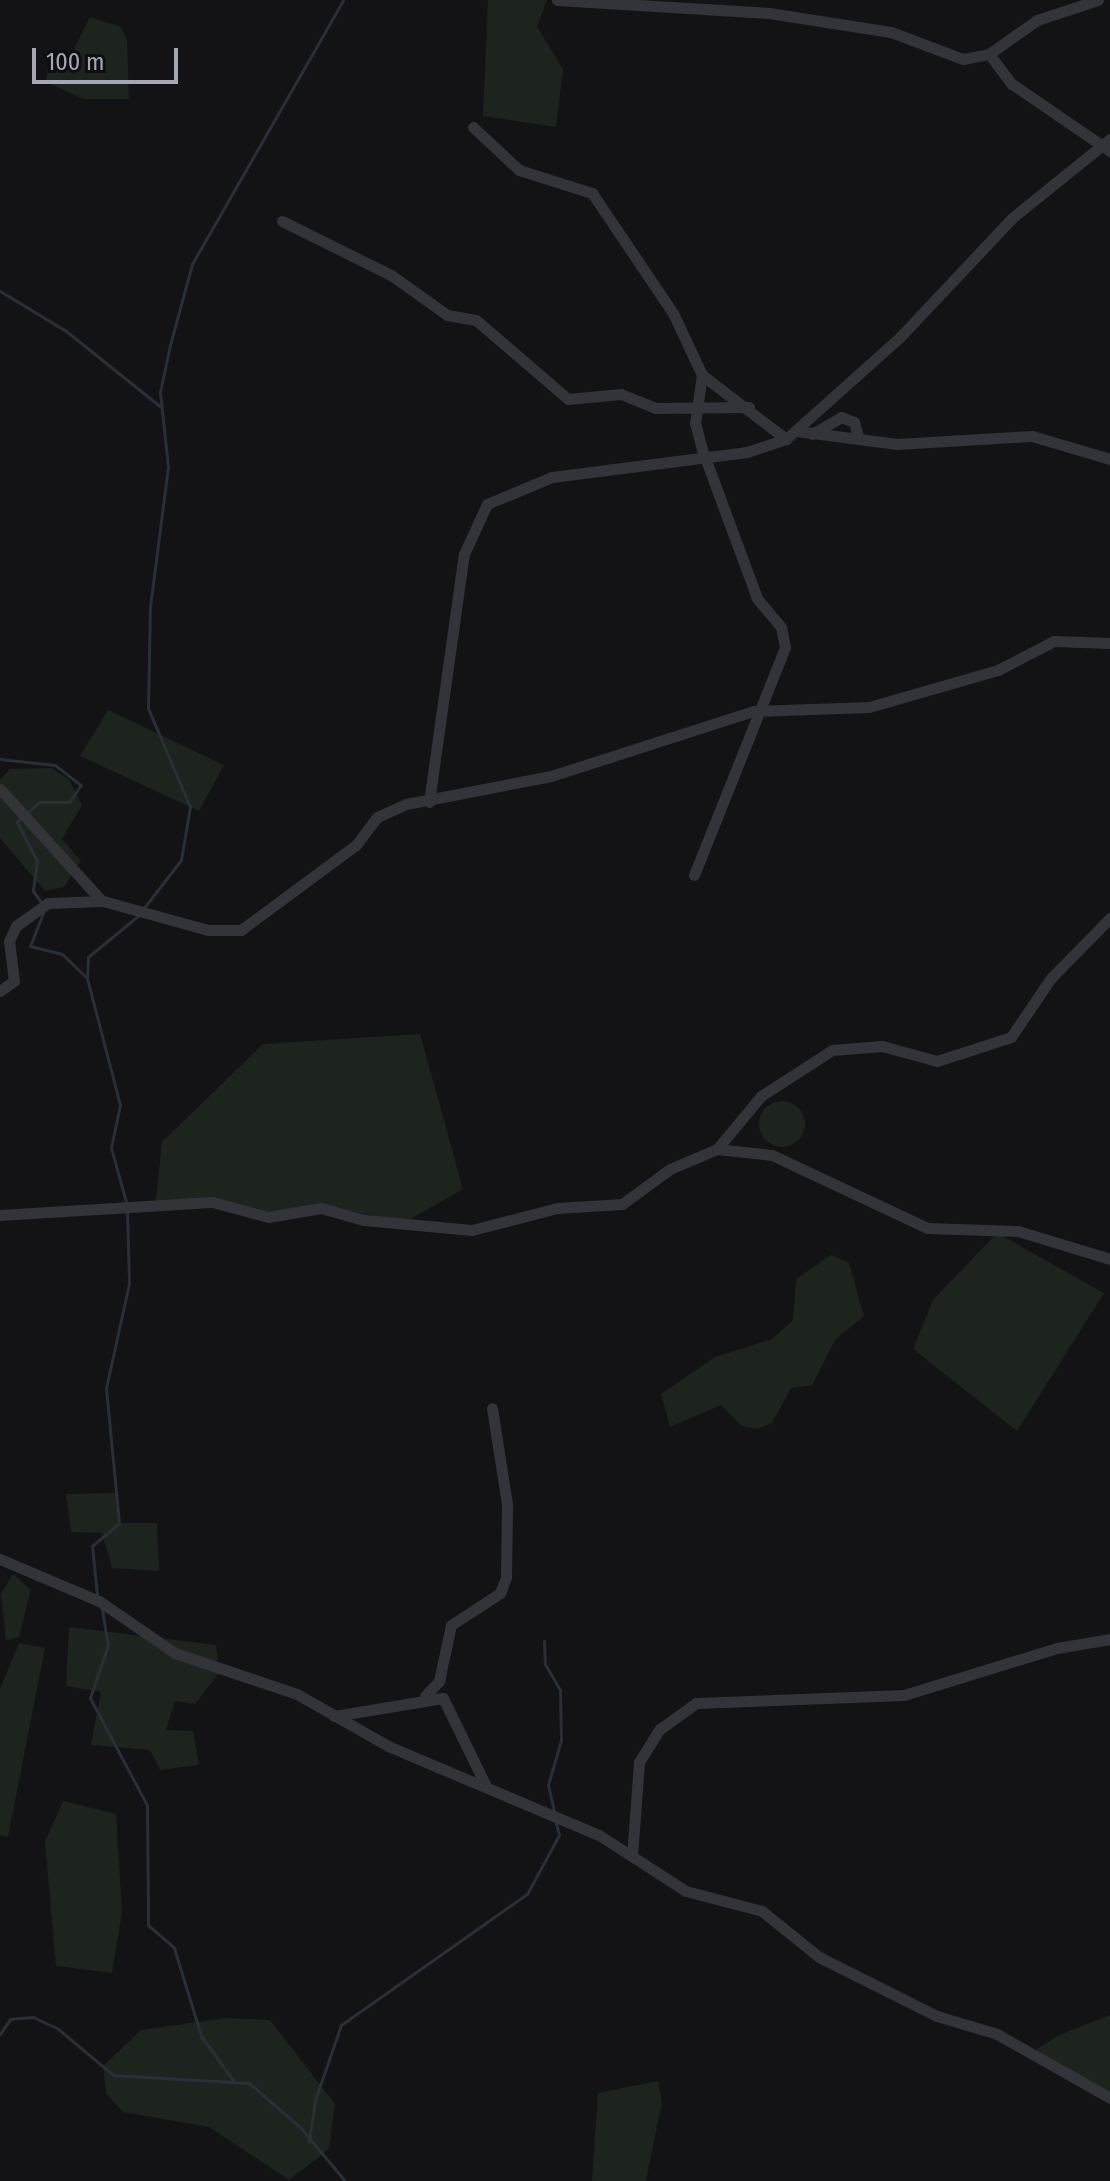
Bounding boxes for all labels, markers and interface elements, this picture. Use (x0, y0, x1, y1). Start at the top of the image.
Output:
scale bar (36, 32, 182, 82)
text: 100 m (46, 48, 104, 76)

